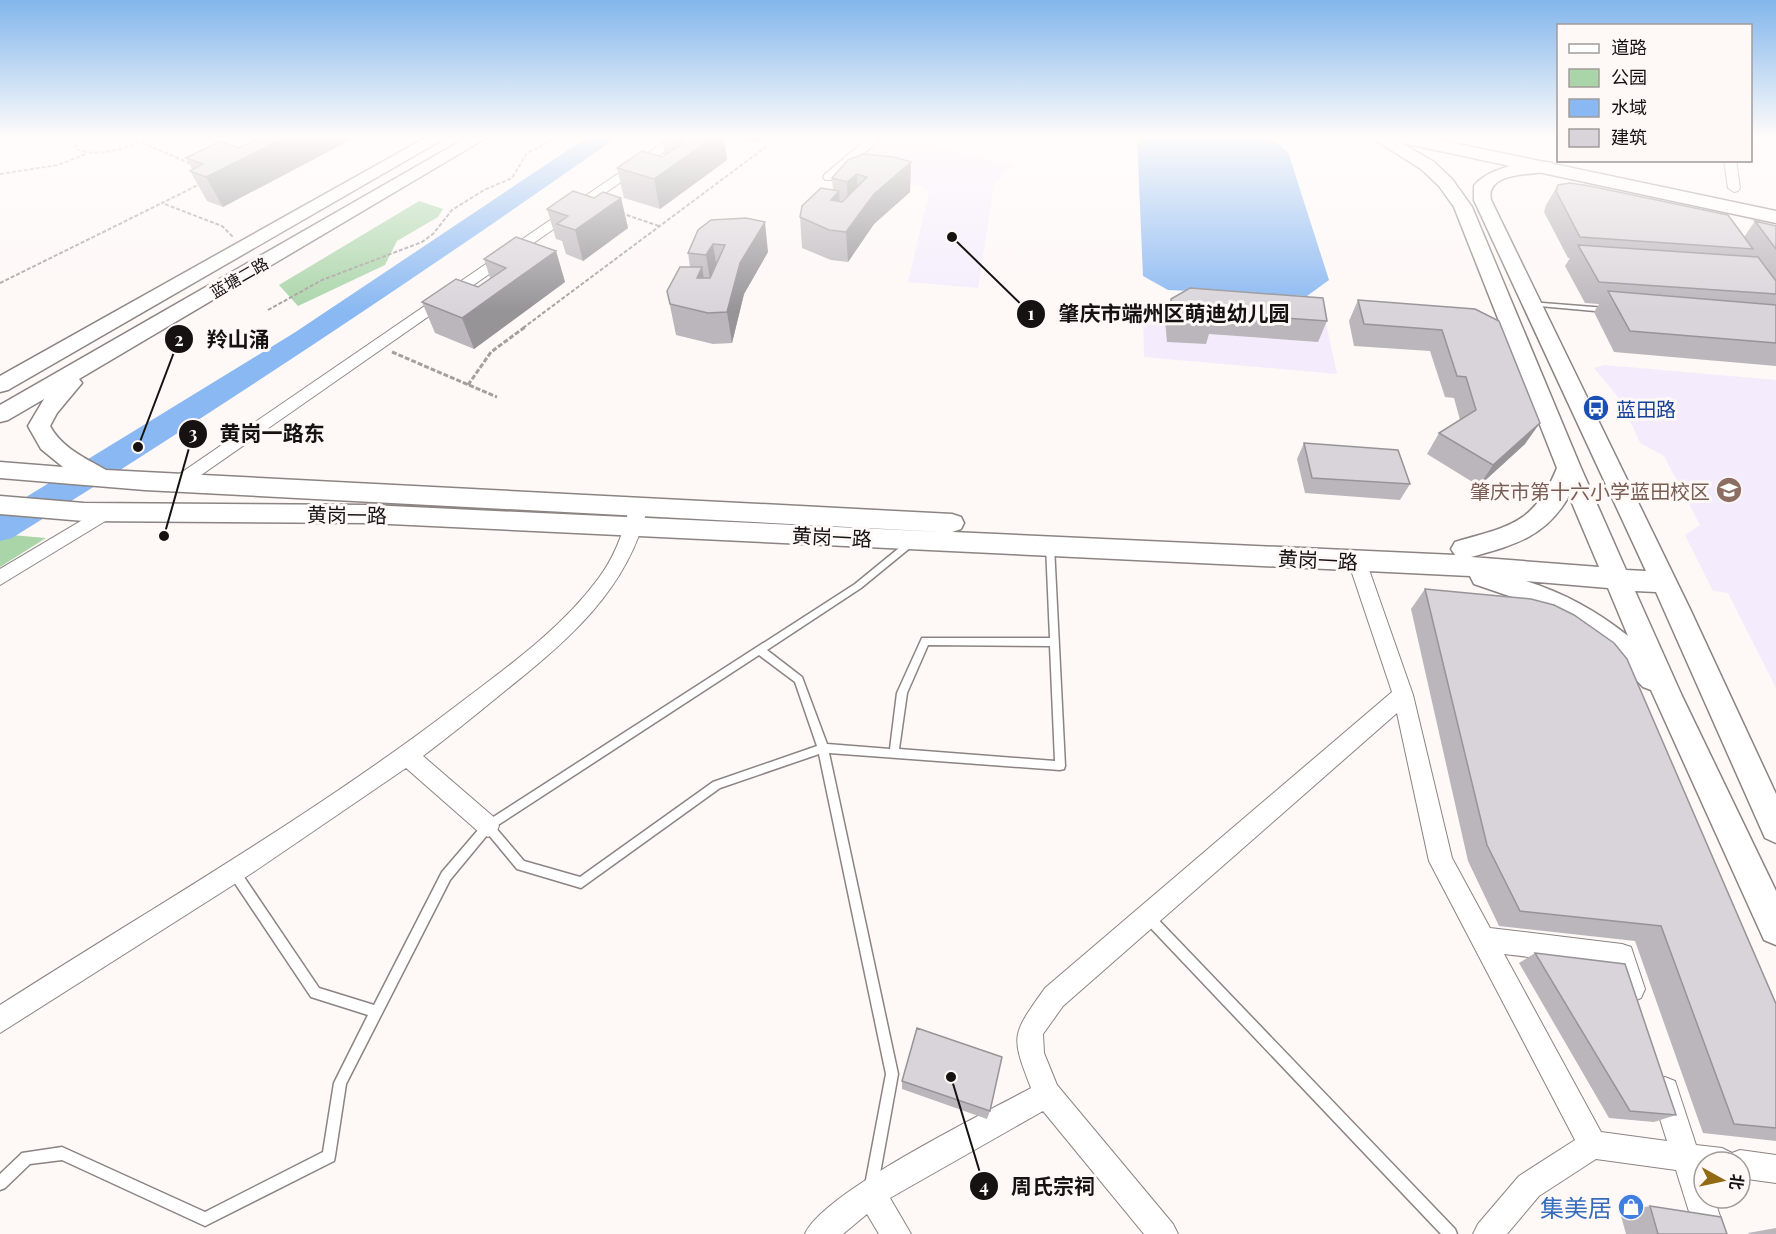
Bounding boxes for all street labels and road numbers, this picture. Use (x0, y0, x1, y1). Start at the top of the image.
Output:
street label: 蓝塘二路 (206, 252, 272, 302)
street label: 黄岗一路 (307, 500, 387, 528)
street label: 黄岗一路 (791, 520, 873, 552)
street label: 黄岗一路 (1277, 543, 1359, 575)

